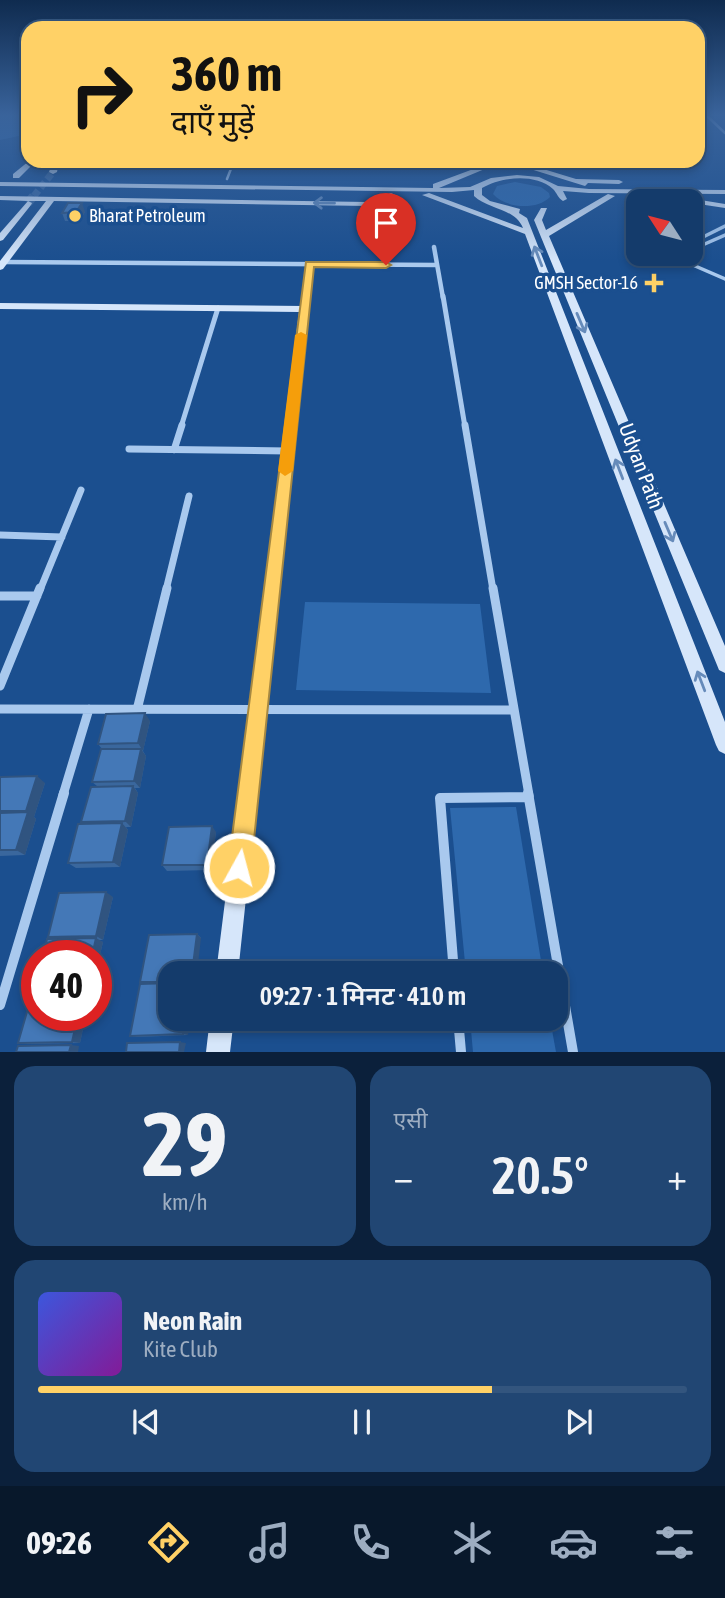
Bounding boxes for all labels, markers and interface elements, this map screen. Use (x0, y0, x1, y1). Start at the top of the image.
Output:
text: 360 m (171, 45, 282, 101)
icon: right (56, 49, 147, 140)
text: दाएँ मुड़ें (171, 103, 255, 140)
north arrow (626, 189, 704, 266)
map controls (626, 189, 703, 266)
pin (356, 193, 416, 265)
one-way arrow (313, 196, 336, 210)
icon: arrive (367, 204, 405, 242)
place label: Bharat Petroleum (89, 205, 206, 226)
marker: Bharat Petroleum (67, 208, 83, 224)
one-way arrow (530, 246, 543, 268)
place label: GMSH Sector-16 (534, 272, 638, 293)
marker: GMSH Sector-16 (644, 273, 664, 293)
one-way arrow (576, 311, 589, 333)
street label: Udyan Path (615, 420, 669, 512)
one-way arrow (612, 458, 625, 480)
one-way arrow (664, 521, 677, 543)
one-way arrow (693, 671, 706, 693)
position arrow (202, 831, 276, 905)
speed limit sign: 40 (21, 940, 112, 1031)
text: 09:27 · 1 मिनट · 410 m (260, 981, 466, 1011)
text: 29 (142, 1091, 228, 1195)
text: एसी (394, 1107, 428, 1133)
text: 20.5° (492, 1145, 589, 1205)
text: − (394, 1155, 413, 1198)
text: + (667, 1155, 687, 1198)
text: km/h (162, 1189, 208, 1215)
text: Neon Rain (143, 1306, 242, 1336)
text: Kite Club (143, 1336, 218, 1362)
icon: previous (127, 1403, 165, 1441)
icon: pause (343, 1403, 381, 1441)
icon: next (560, 1403, 598, 1441)
icon: directions (144, 1518, 193, 1567)
icon: music (245, 1518, 294, 1567)
icon: phone (346, 1518, 395, 1567)
icon: climate (448, 1518, 497, 1567)
icon: car (549, 1518, 598, 1567)
icon: filters (650, 1518, 699, 1567)
text: 09:26 (26, 1524, 92, 1561)

